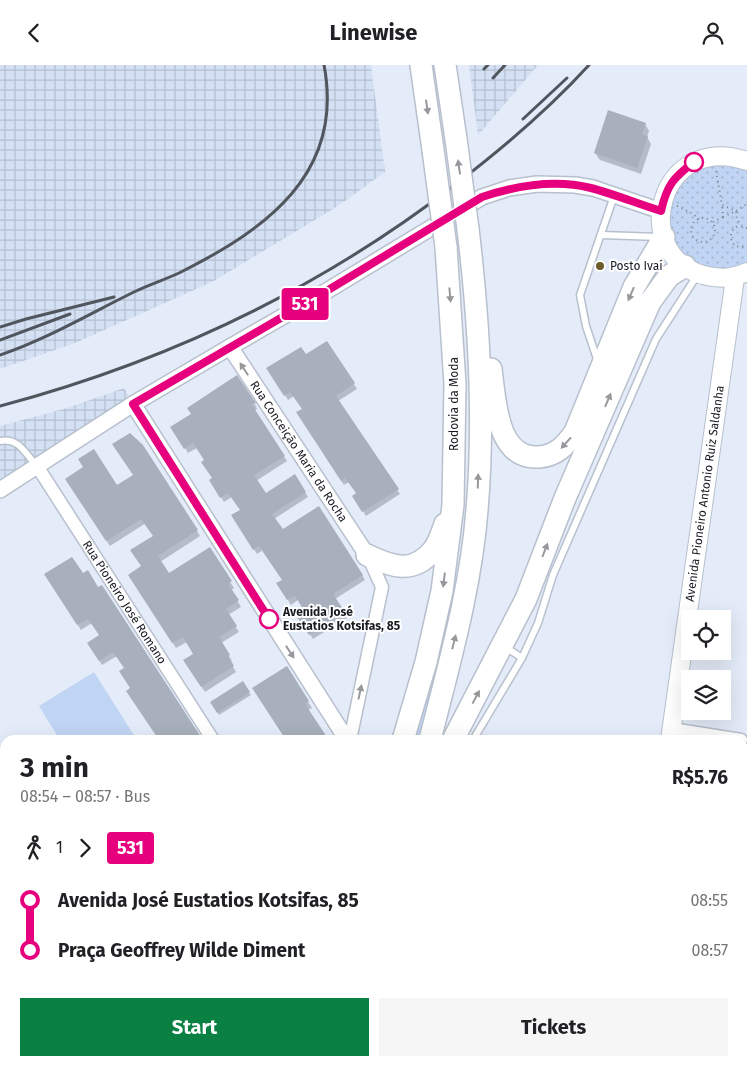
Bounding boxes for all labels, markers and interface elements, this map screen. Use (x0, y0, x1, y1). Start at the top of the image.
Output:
icon: back (20, 19, 48, 47)
text: Linewise (330, 19, 417, 46)
icon: person (699, 19, 727, 47)
one-way arrow (423, 100, 431, 116)
unlabelled marker (684, 152, 704, 172)
one-way arrow (455, 158, 463, 174)
place label: Posto Ivaí (610, 259, 663, 273)
marker: Posto Ivaí (594, 260, 606, 272)
one-way arrow (627, 287, 634, 302)
line badge: 531 (276, 288, 334, 320)
one-way arrow (446, 288, 454, 304)
text: 531 (292, 293, 318, 315)
street label: Rodovia da Moda (447, 357, 461, 451)
one-way arrow (239, 362, 249, 375)
street label: Rua Conceição Maria da Rocha (247, 378, 350, 525)
street label: Avenida Pioneiro Antonio Ruiz Saldanha (683, 384, 727, 602)
one-way arrow (604, 393, 612, 407)
one-way arrow (560, 436, 572, 448)
one-way arrow (475, 473, 483, 489)
street label: Rua Pioneiro José Romano (80, 538, 169, 667)
one-way arrow (541, 542, 549, 557)
one-way arrow (440, 572, 448, 588)
place label: Avenida José Eustatios Kotsifas, 85 (282, 605, 401, 633)
marker: Avenida José Eustatios Kotsifas, 85 (259, 609, 279, 629)
map controls (681, 610, 731, 720)
button: locate (681, 610, 731, 660)
one-way arrow (450, 634, 458, 649)
one-way arrow (286, 646, 295, 659)
button: layers (681, 670, 731, 720)
one-way arrow (356, 685, 364, 700)
one-way arrow (472, 690, 480, 704)
text: 3 min (20, 751, 89, 784)
text: R$5.76 (672, 766, 728, 789)
text: 08:54 – 08:57 · Bus (20, 787, 150, 806)
icon: walk (20, 834, 48, 862)
icon: forward (71, 834, 99, 862)
text: 531 (117, 837, 144, 859)
text: 1 (56, 838, 63, 857)
text: Avenida José Eustatios Kotsifas, 85 (58, 889, 359, 912)
text: 08:55 (690, 891, 728, 910)
text: Praça Geoffrey Wilde Diment (58, 939, 305, 962)
text: 08:57 (692, 941, 728, 960)
button: Start (20, 998, 369, 1056)
button: Tickets (379, 998, 728, 1056)

